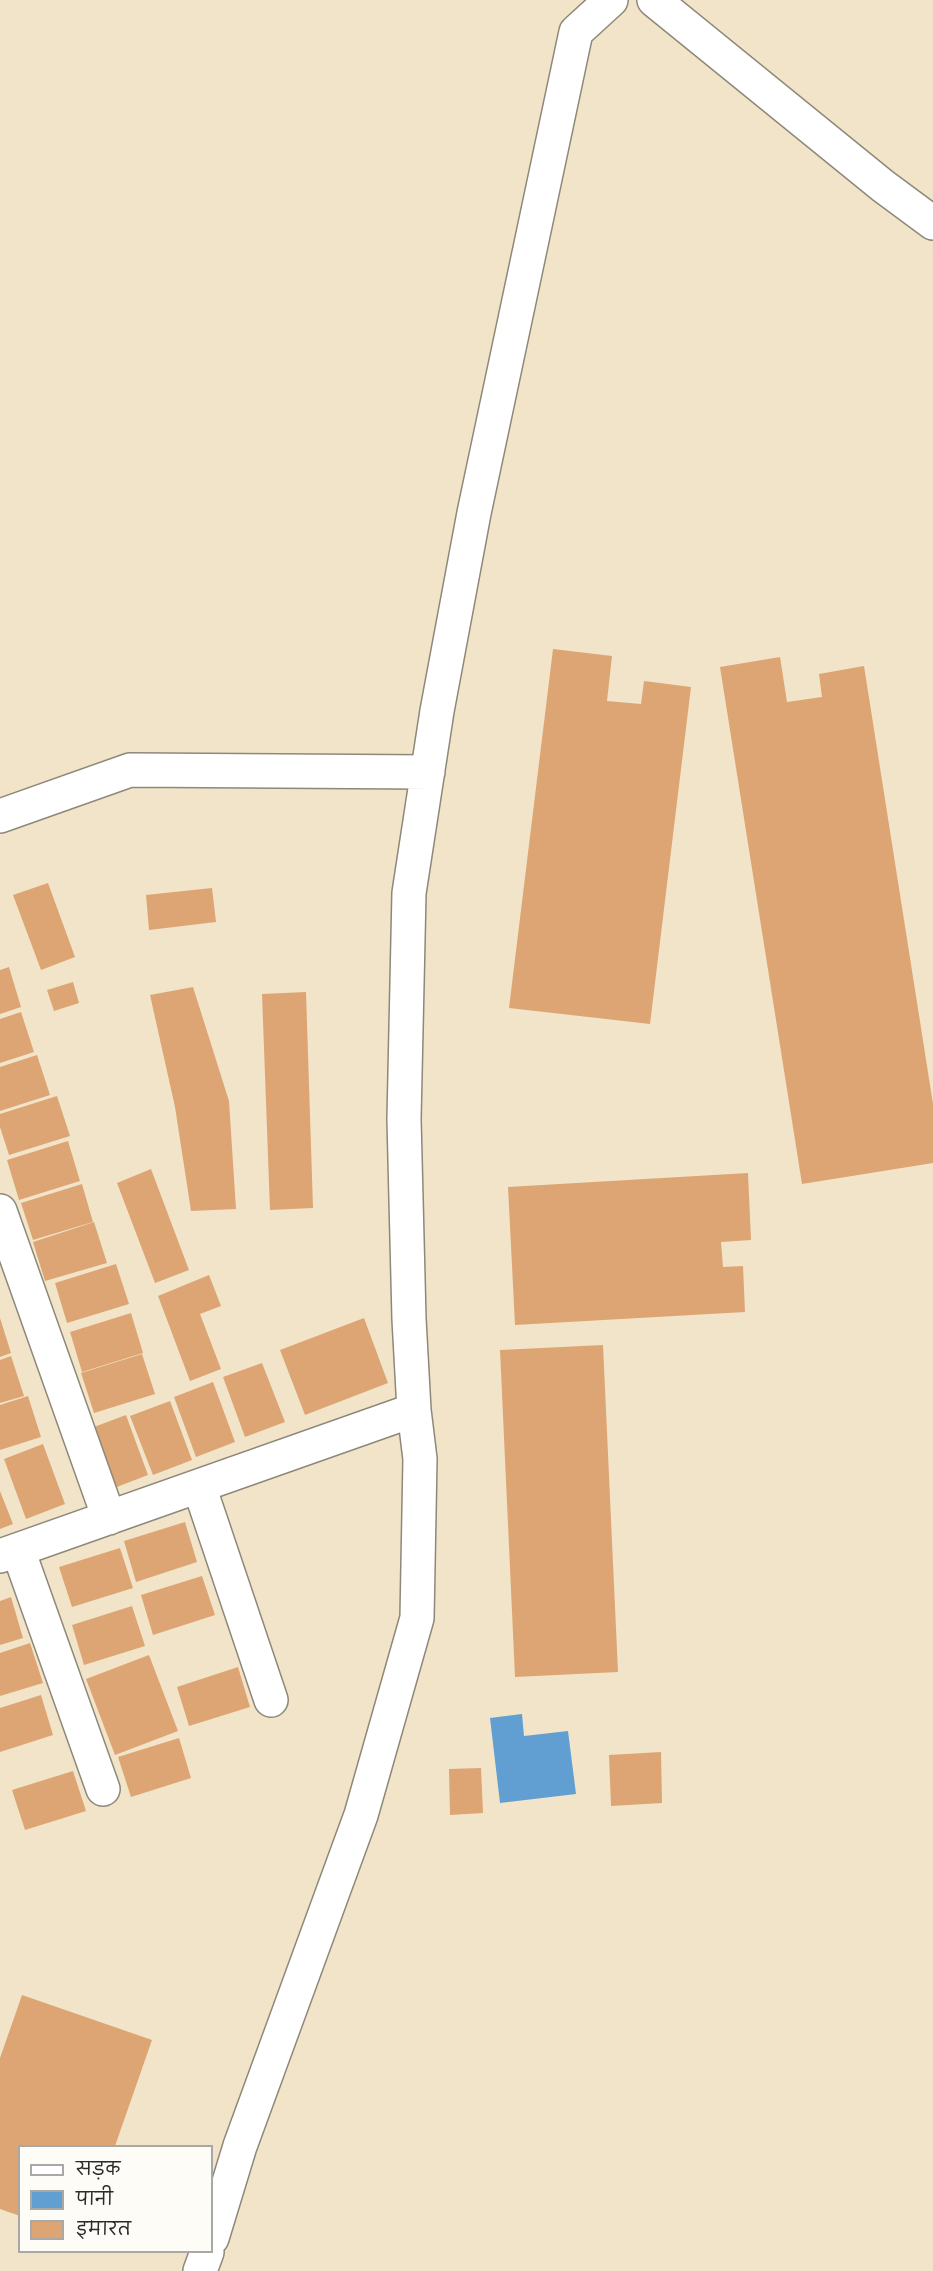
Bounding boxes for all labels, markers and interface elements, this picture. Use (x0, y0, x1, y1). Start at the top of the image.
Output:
legend (18, 2145, 213, 2253)
text: सड़क (76, 2161, 120, 2182)
text: पानी (76, 2191, 113, 2212)
text: इमारत (76, 2221, 131, 2242)

